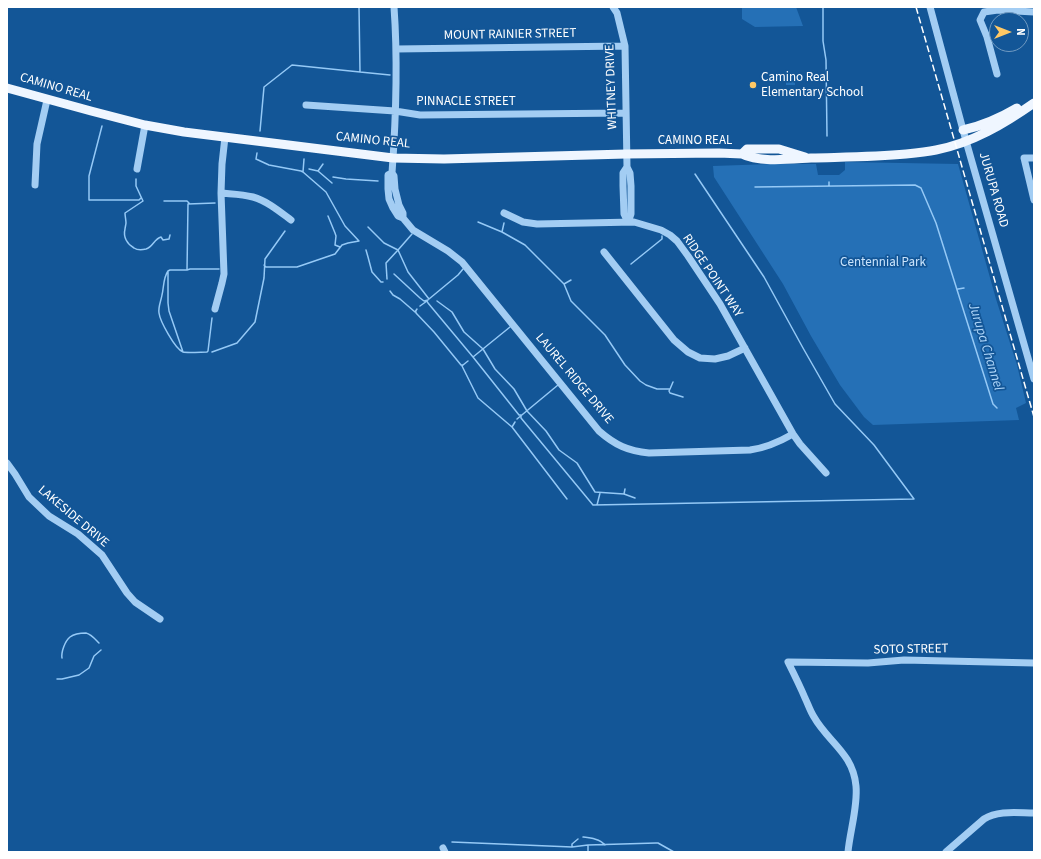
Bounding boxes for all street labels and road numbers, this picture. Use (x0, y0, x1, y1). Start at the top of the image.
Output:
street label: MOUNT RAINIER STREET (444, 26, 576, 44)
street label: WHITNEY DRIVE (603, 44, 621, 130)
street label: CAMINO REAL (18, 70, 94, 106)
street label: PINNACLE STREET (416, 94, 516, 110)
street label: CAMINO REAL (335, 129, 411, 153)
street label: CAMINO REAL (658, 133, 732, 149)
street label: JURUPA ROAD (975, 150, 1011, 230)
street label: RIDGE POINT WAY (678, 231, 746, 321)
street label: LAUREL RIDGE DRIVE (532, 331, 616, 427)
street label: LAKESIDE DRIVE (34, 483, 112, 551)
street label: SOTO STREET (873, 642, 949, 658)

